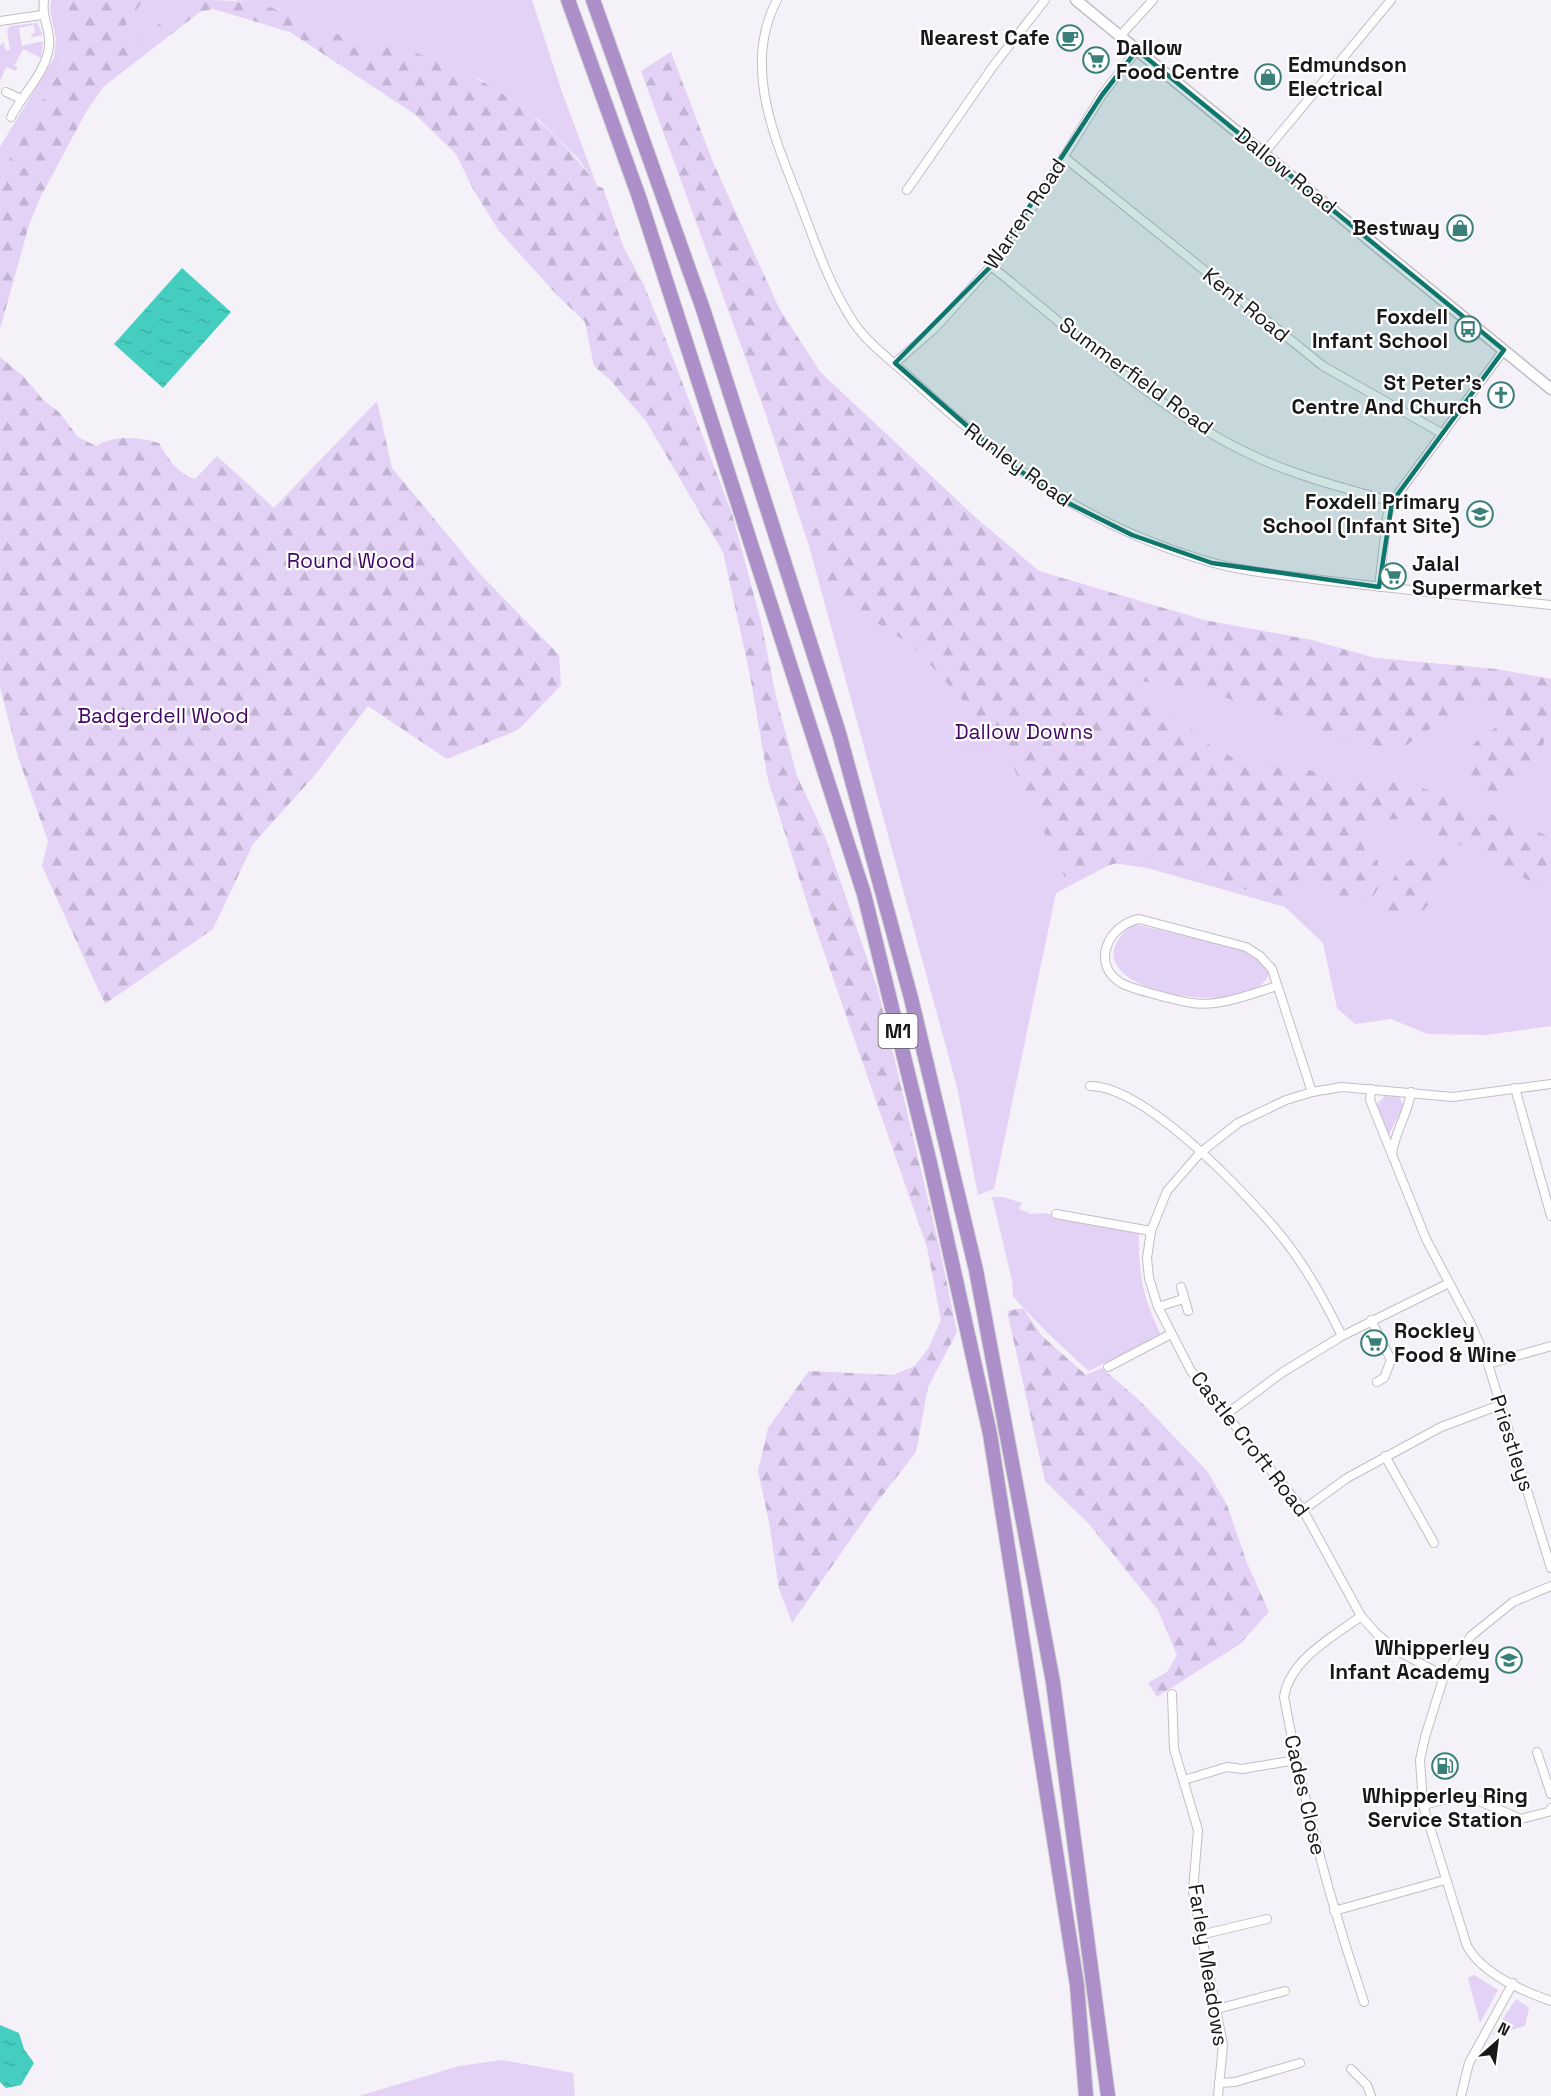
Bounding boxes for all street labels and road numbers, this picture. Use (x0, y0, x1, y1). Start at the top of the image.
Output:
street label: Dallow Road (1230, 121, 1343, 220)
street label: Warren Road (978, 153, 1072, 274)
street label: Kent Road (1197, 261, 1295, 348)
street label: Summerfield Road (1054, 311, 1219, 441)
street label: Runley Road (959, 417, 1077, 513)
road number: M1 (878, 1014, 918, 1048)
street label: Castle Croft Road (1185, 1365, 1316, 1522)
street label: Priestleys (1484, 1391, 1541, 1495)
street label: Cades Close (1279, 1732, 1332, 1858)
street label: Farley Meadows (1182, 1882, 1235, 2048)

